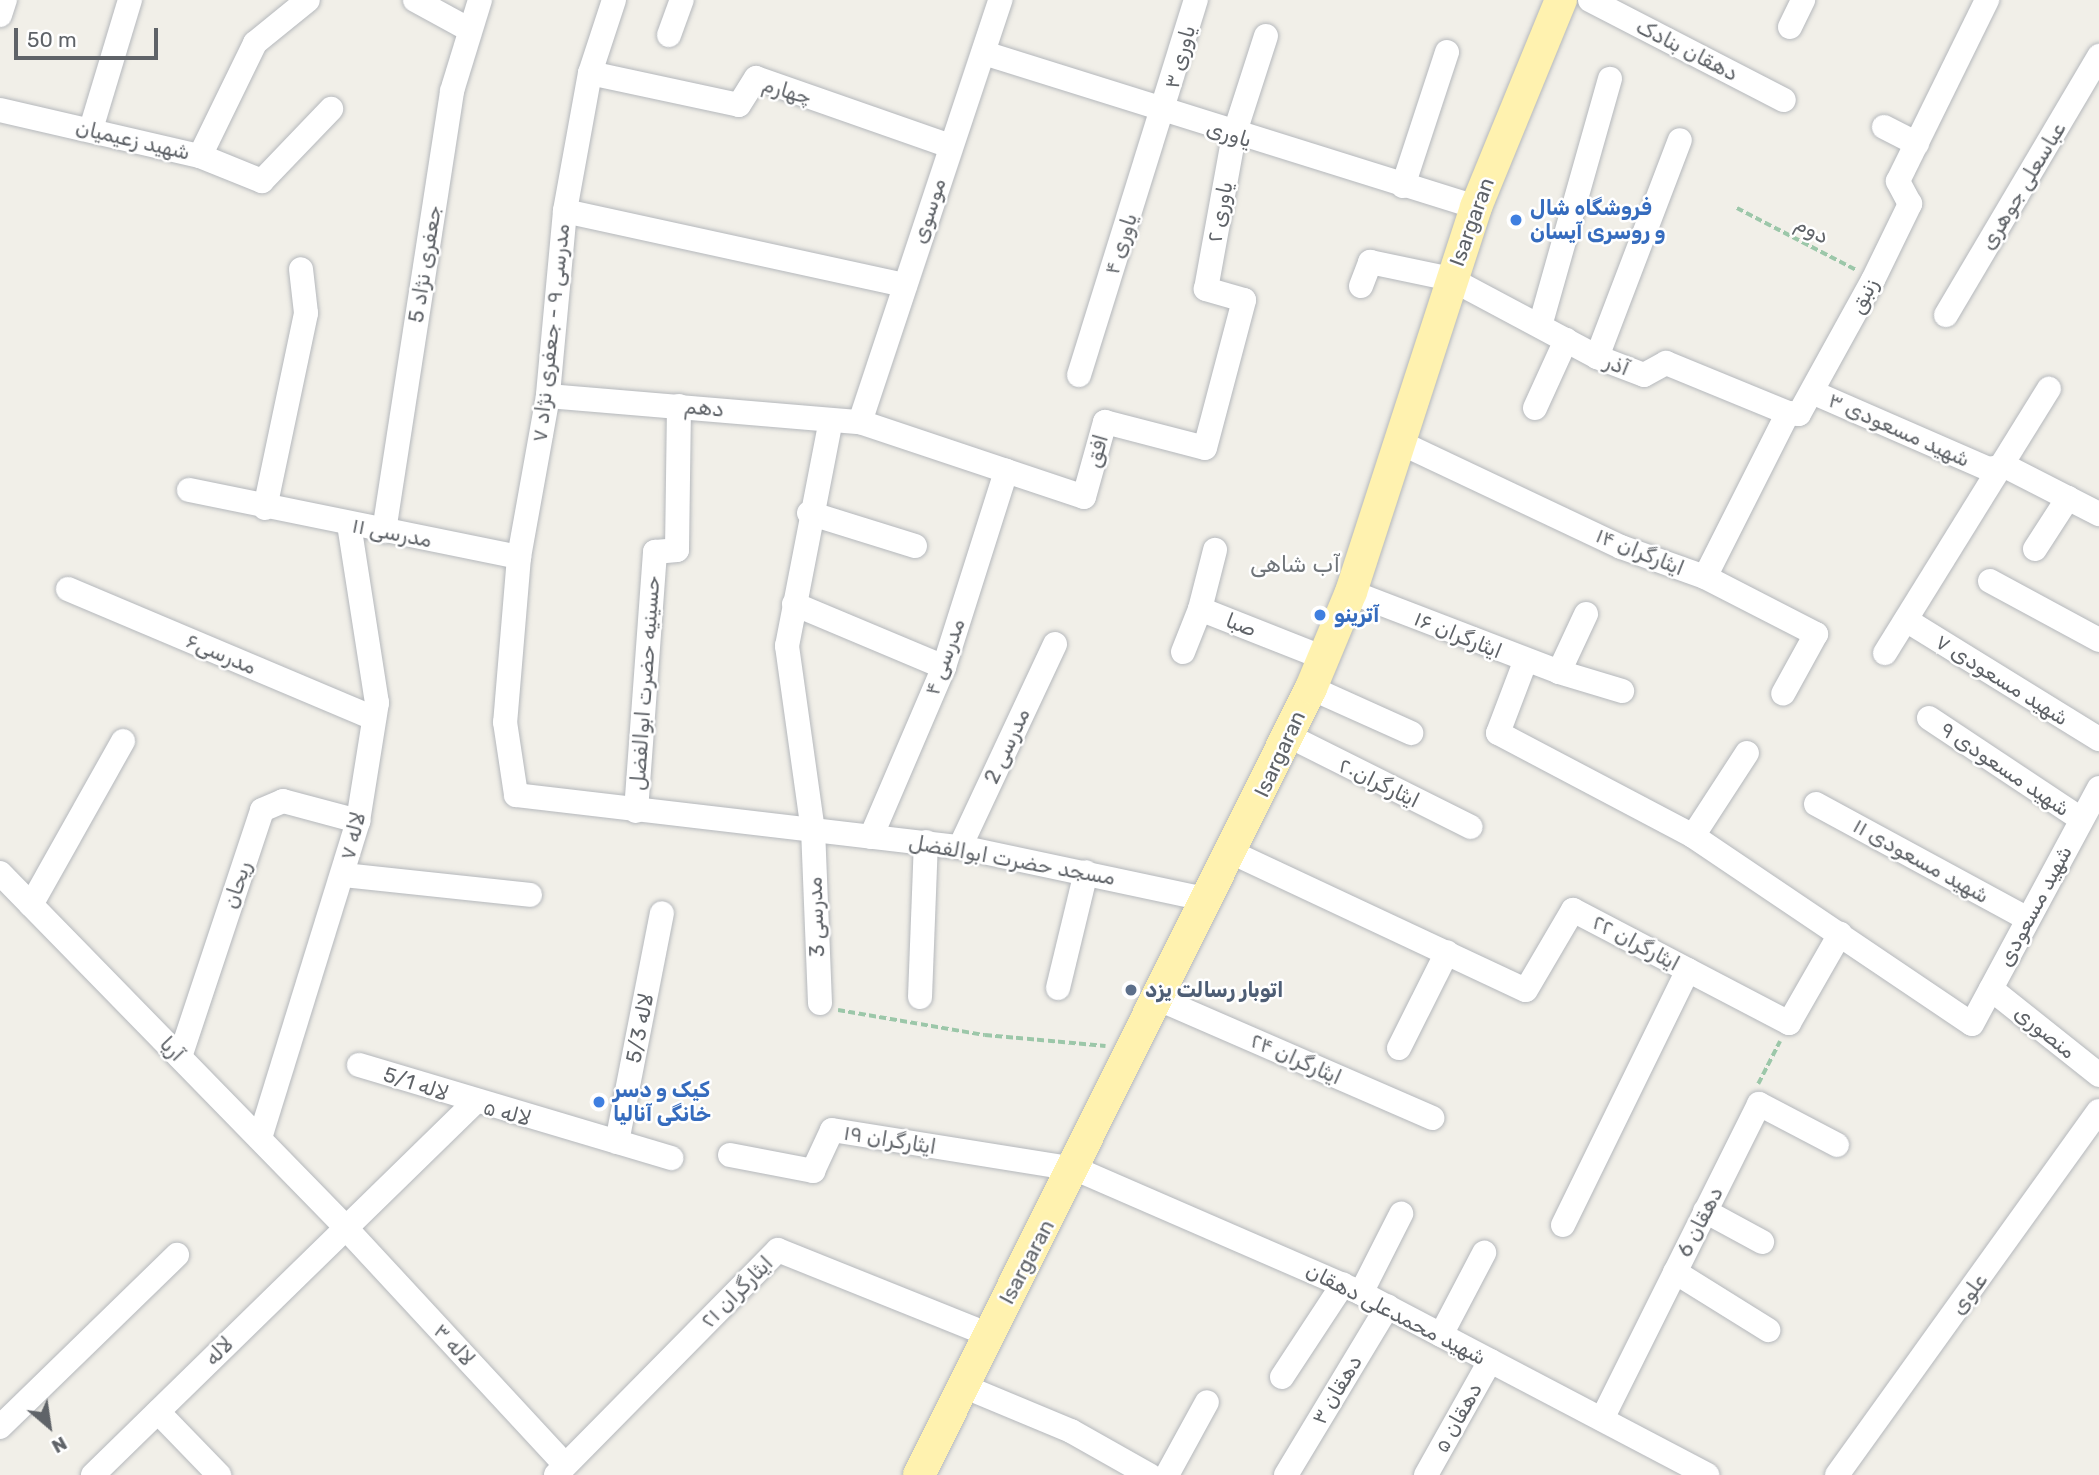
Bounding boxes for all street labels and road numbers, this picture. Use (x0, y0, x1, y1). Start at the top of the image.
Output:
street label: دهقان بنادک (1632, 14, 1742, 86)
street label: یاوری ۳ (1159, 22, 1201, 92)
street label: چهارم (759, 72, 815, 110)
street label: شهید زعیمیان (73, 115, 193, 165)
street label: یاوری (1203, 115, 1255, 153)
street label: عباسعلی جوهری (1975, 118, 2071, 254)
street label: Isargaran (1444, 174, 1500, 270)
street label: موسوی (907, 175, 951, 247)
street label: یاوری ۲ (1202, 180, 1238, 244)
street label: جعفری نژاد 5 (403, 204, 447, 324)
street label: یاوری ۴ (1099, 210, 1143, 278)
street label: دوم (1791, 211, 1833, 249)
street label: مدرسی ۹ - جعفری نژاد ۷ (527, 222, 575, 444)
street label: زنبق (1844, 274, 1884, 318)
street label: آذر (1601, 349, 1633, 381)
street label: شهید مسعودی ۳ (1824, 387, 1974, 473)
street label: دهم (683, 394, 725, 422)
street label: افق (1080, 432, 1114, 470)
street label: مدرسی ۱۱ (350, 513, 434, 553)
street label: ایثارگران ۱۴ (1592, 523, 1688, 581)
street label: حسینیه حضرت ابوالفضل (625, 575, 665, 791)
street label: ایثارگران ۱۶ (1410, 606, 1506, 664)
street label: صبا (1222, 608, 1260, 642)
street label: مدرسی ۴ (920, 615, 970, 699)
street label: مدرسی۶ (182, 628, 260, 680)
street label: شهید مسعودی ۷ (1931, 629, 2073, 731)
street label: مدرسی 2 (979, 704, 1035, 788)
street label: Isargaran (1249, 707, 1311, 801)
street label: شهید مسعودی ۹ (1935, 716, 2075, 822)
street label: ۲۰ایثارگران (1335, 753, 1423, 813)
street label: لاله ۷ (335, 809, 371, 863)
street label: شهید مسعودی ۱۱ (1849, 813, 1993, 909)
street label: مسجد حضرت ابوالفضل (907, 829, 1117, 891)
street label: شهید مسعودی (1993, 841, 2077, 971)
street label: ریحان (218, 858, 256, 912)
street label: مدرسی 3 (802, 876, 830, 958)
street label: ایثارگران ۲۲ (1588, 909, 1684, 977)
street label: لاله 5/3 (621, 991, 659, 1065)
street label: منصوری (2009, 1000, 2081, 1064)
street label: ایثارگران ۲۴ (1247, 1028, 1345, 1090)
street label: آریا (154, 1031, 190, 1067)
street label: لاله 5/1 (380, 1062, 452, 1106)
street label: لاله ۵ (480, 1095, 534, 1131)
street label: ایثارگران ۱‍۹ (842, 1120, 938, 1160)
street label: دهقان 6 (1672, 1183, 1728, 1261)
street label: Isargaran (994, 1215, 1060, 1309)
street label: ایثارگران ۲۱ (696, 1251, 778, 1333)
street label: شهید محمدعلی دهقان (1302, 1258, 1490, 1370)
street label: علوی (1945, 1268, 1993, 1320)
street label: لاله ۳ (428, 1318, 480, 1372)
street label: لاله (199, 1331, 239, 1371)
street label: دهقان ۳ (1307, 1351, 1367, 1429)
street label: دهقان ۵ (1429, 1379, 1487, 1457)

